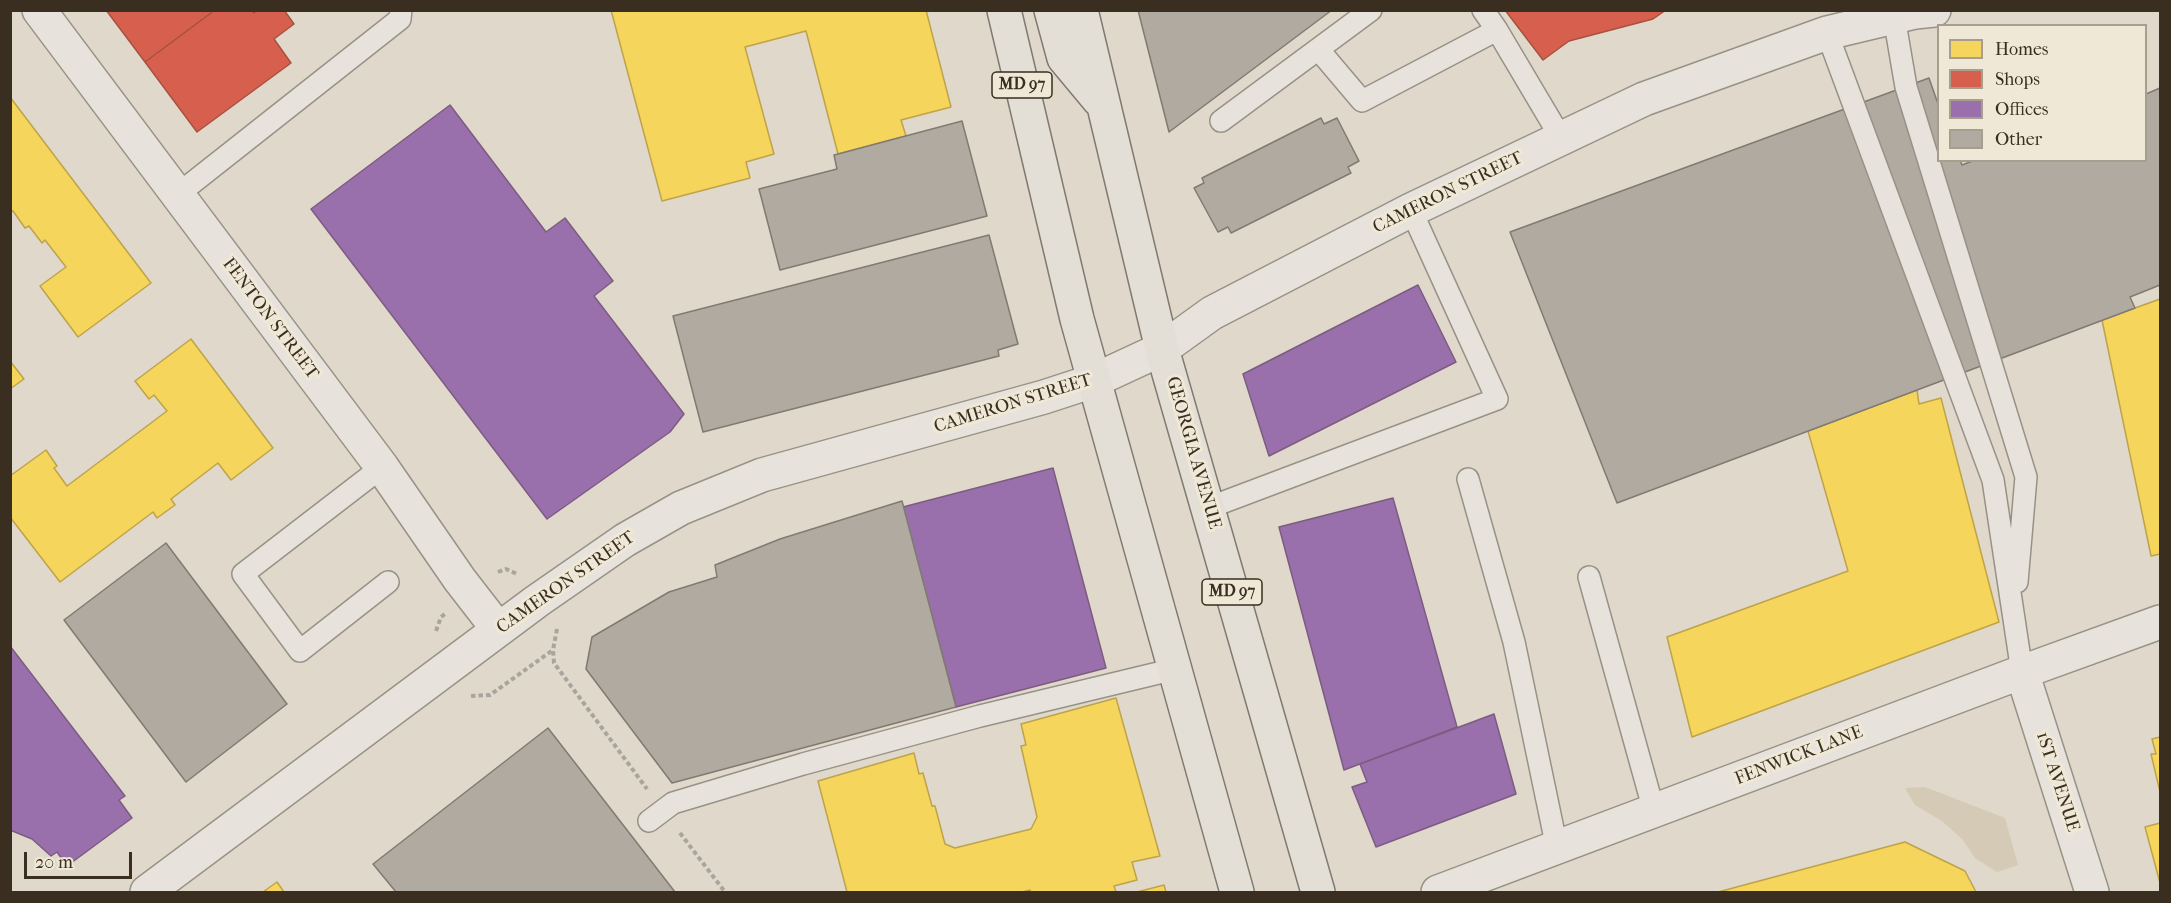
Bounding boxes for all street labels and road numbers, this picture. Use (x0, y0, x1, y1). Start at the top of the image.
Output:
road number: MD 97 (992, 72, 1052, 98)
street label: CAMERON STREET (1370, 147, 1526, 239)
street label: FENTON STREET (217, 254, 323, 384)
street label: CAMERON STREET (931, 370, 1095, 438)
street label: GEORGIA AVENUE (1161, 374, 1225, 532)
street label: CAMERON STREET (493, 527, 639, 639)
road number: MD 97 (1202, 579, 1262, 605)
street label: FENWICK LANE (1732, 722, 1866, 790)
street label: 1ST AVENUE (2031, 729, 2083, 835)

